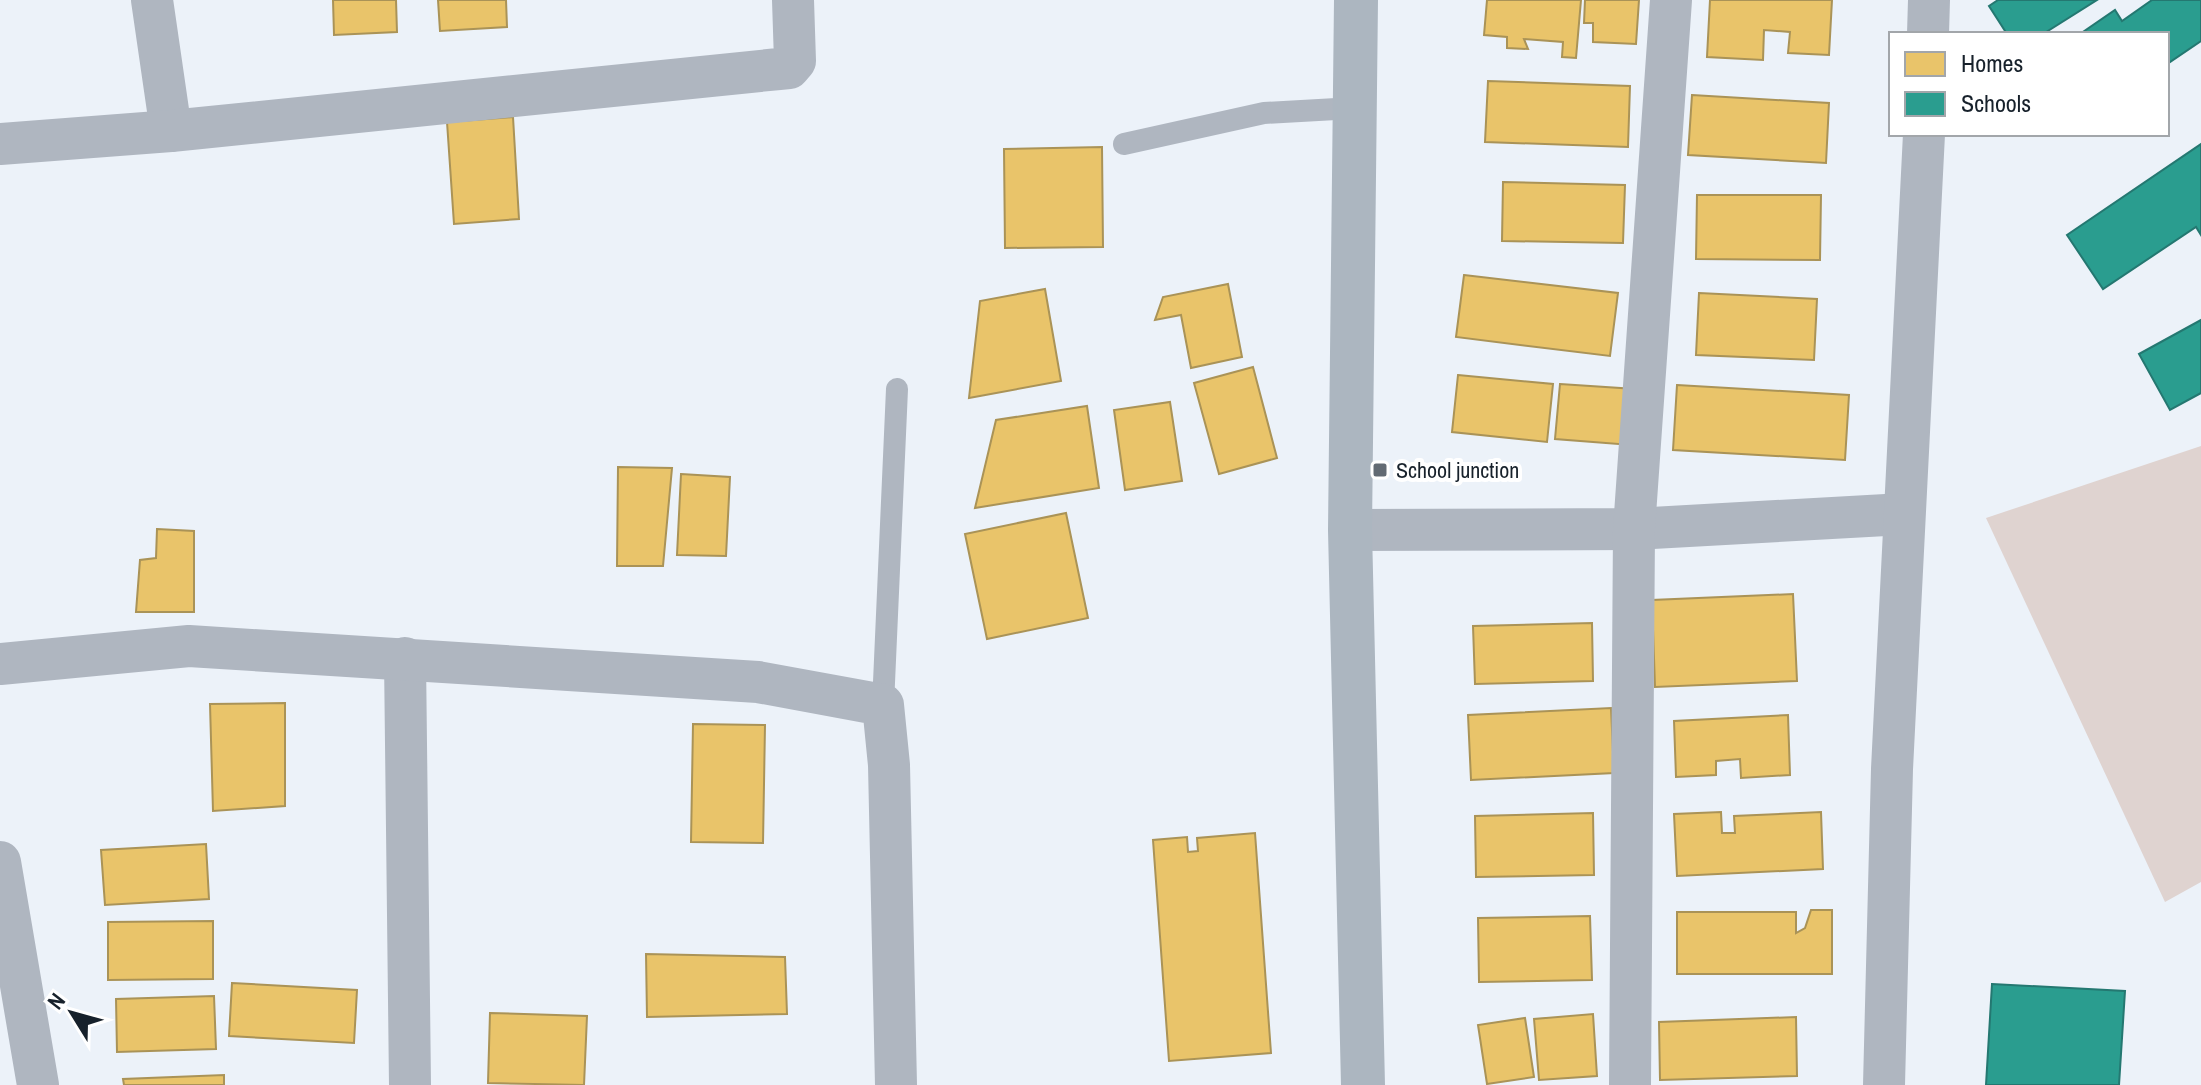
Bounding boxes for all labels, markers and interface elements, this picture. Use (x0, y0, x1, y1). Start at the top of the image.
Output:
legend (1889, 32, 2169, 136)
text: Homes (1961, 47, 2023, 79)
text: Schools (1961, 87, 2031, 119)
place label: School junction (1396, 455, 1519, 485)
marker: School junction (1371, 461, 1389, 479)
north arrow (32, 973, 112, 1053)
text: N (40, 987, 72, 1015)

